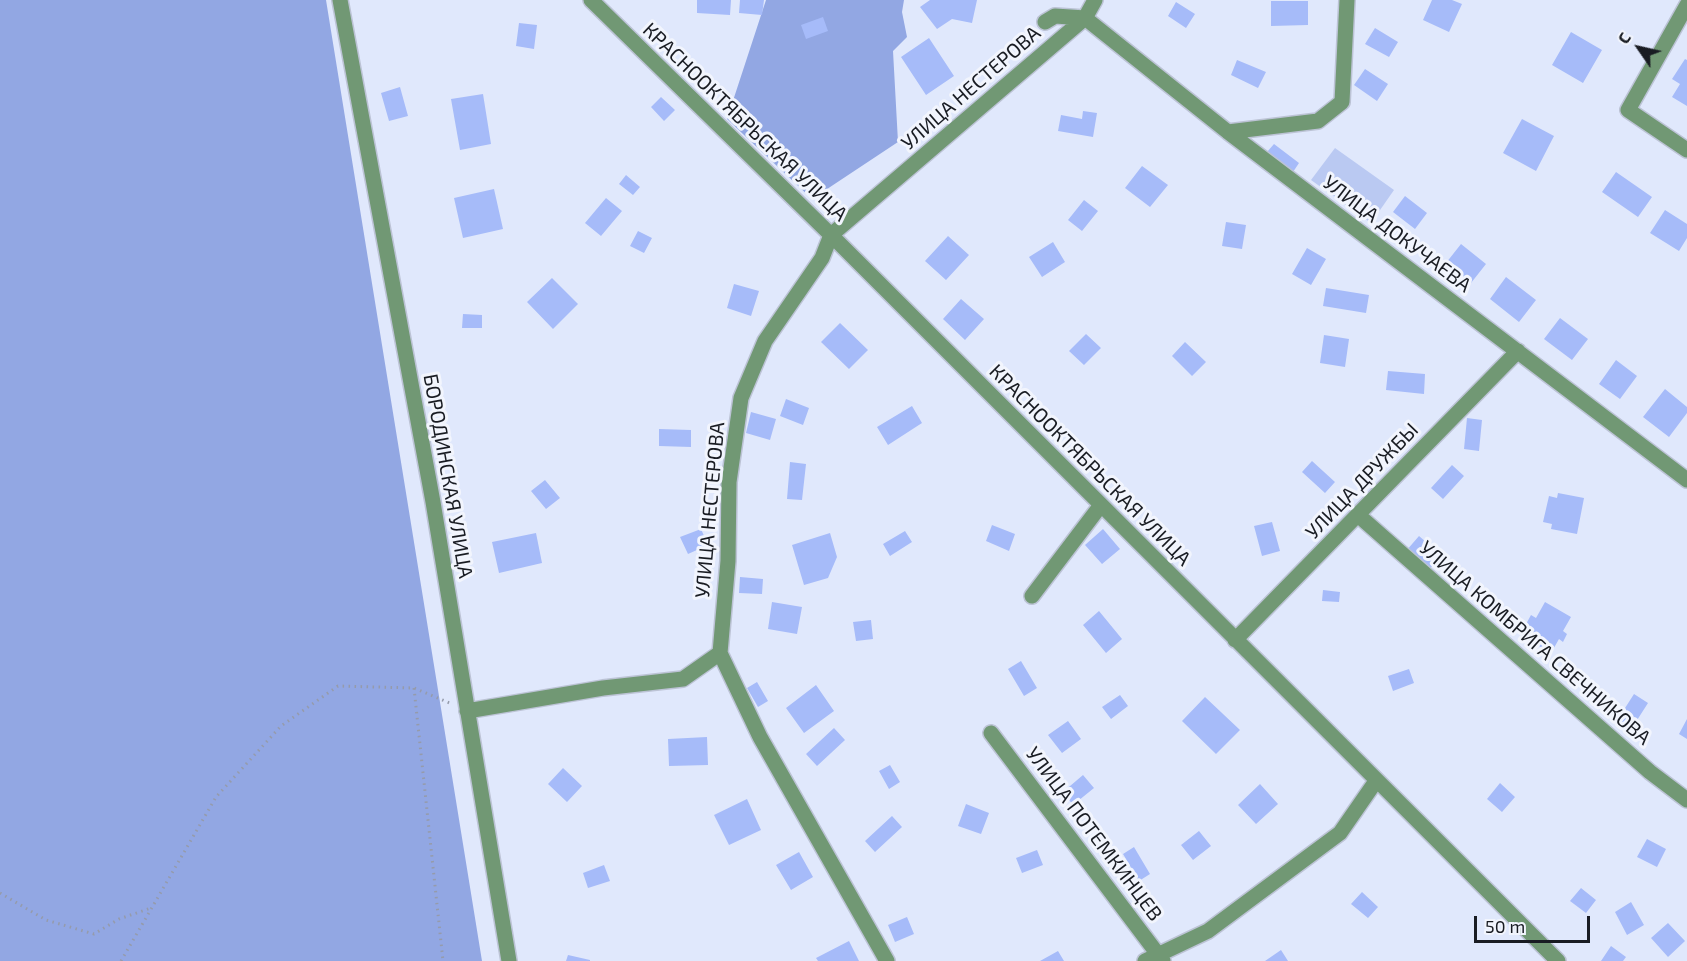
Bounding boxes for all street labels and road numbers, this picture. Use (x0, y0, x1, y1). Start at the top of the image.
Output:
street label: КРАСНООКТЯБРЬСКАЯ УЛИЦА (638, 18, 852, 226)
street label: УЛИЦА НЕСТЕРОВА (896, 21, 1046, 155)
street label: УЛИЦА ДОКУЧАЕВА (1318, 170, 1476, 298)
street label: КРАСНООКТЯБРЬСКАЯ УЛИЦА (984, 359, 1196, 571)
street label: БОРОДИНСКАЯ УЛИЦА (418, 372, 478, 580)
street label: УЛИЦА ДРУЖБЫ (1301, 418, 1423, 544)
street label: УЛИЦА НЕСТЕРОВА (690, 421, 730, 599)
street label: УЛИЦА КОМБРИГА СВЕЧНИКОВА (1414, 536, 1656, 750)
street label: УЛИЦА ПОТЕМКИНЦЕВ (1021, 742, 1167, 926)

